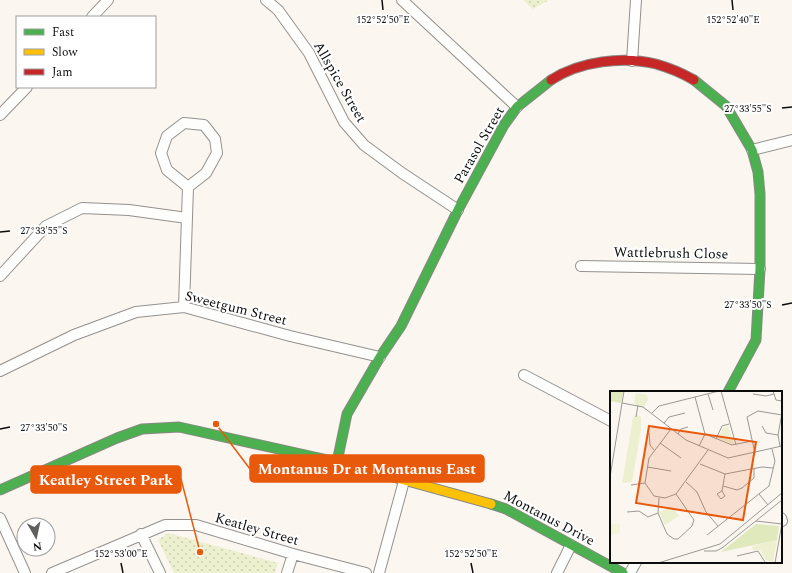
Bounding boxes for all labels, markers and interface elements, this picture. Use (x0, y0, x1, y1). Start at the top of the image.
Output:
text: 152°52'50"E (356, 12, 410, 28)
text: 152°52'40"E (706, 12, 760, 28)
legend (16, 16, 156, 88)
text: Fast (52, 23, 74, 42)
street label: Allspice Street (308, 37, 372, 127)
text: Slow (52, 43, 78, 62)
text: Jam (52, 63, 73, 82)
text: 27°33'55"S (724, 101, 772, 117)
street label: Parasol Street (448, 102, 510, 187)
text: 27°33'55"S (20, 223, 68, 239)
street label: Wattlebrush Close (613, 242, 729, 265)
street label: Sweetgum Street (183, 285, 289, 331)
text: 27°33'50"S (724, 297, 772, 313)
inset map (610, 391, 782, 563)
text: 27°33'50"S (20, 420, 68, 436)
callout: Montanus Dr at Montanus East (250, 455, 484, 482)
text: Montanus Dr at Montanus East (258, 458, 476, 481)
callout: Keatley Street Park (31, 466, 181, 493)
text: Keatley Street Park (39, 469, 173, 492)
street label: Montanus Drive (500, 485, 599, 551)
street label: Keatley Street (213, 507, 301, 551)
north arrow (16, 517, 56, 557)
text: N (32, 537, 43, 555)
text: 152°53'00"E (94, 546, 148, 562)
text: 152°52'50"E (444, 546, 498, 562)

